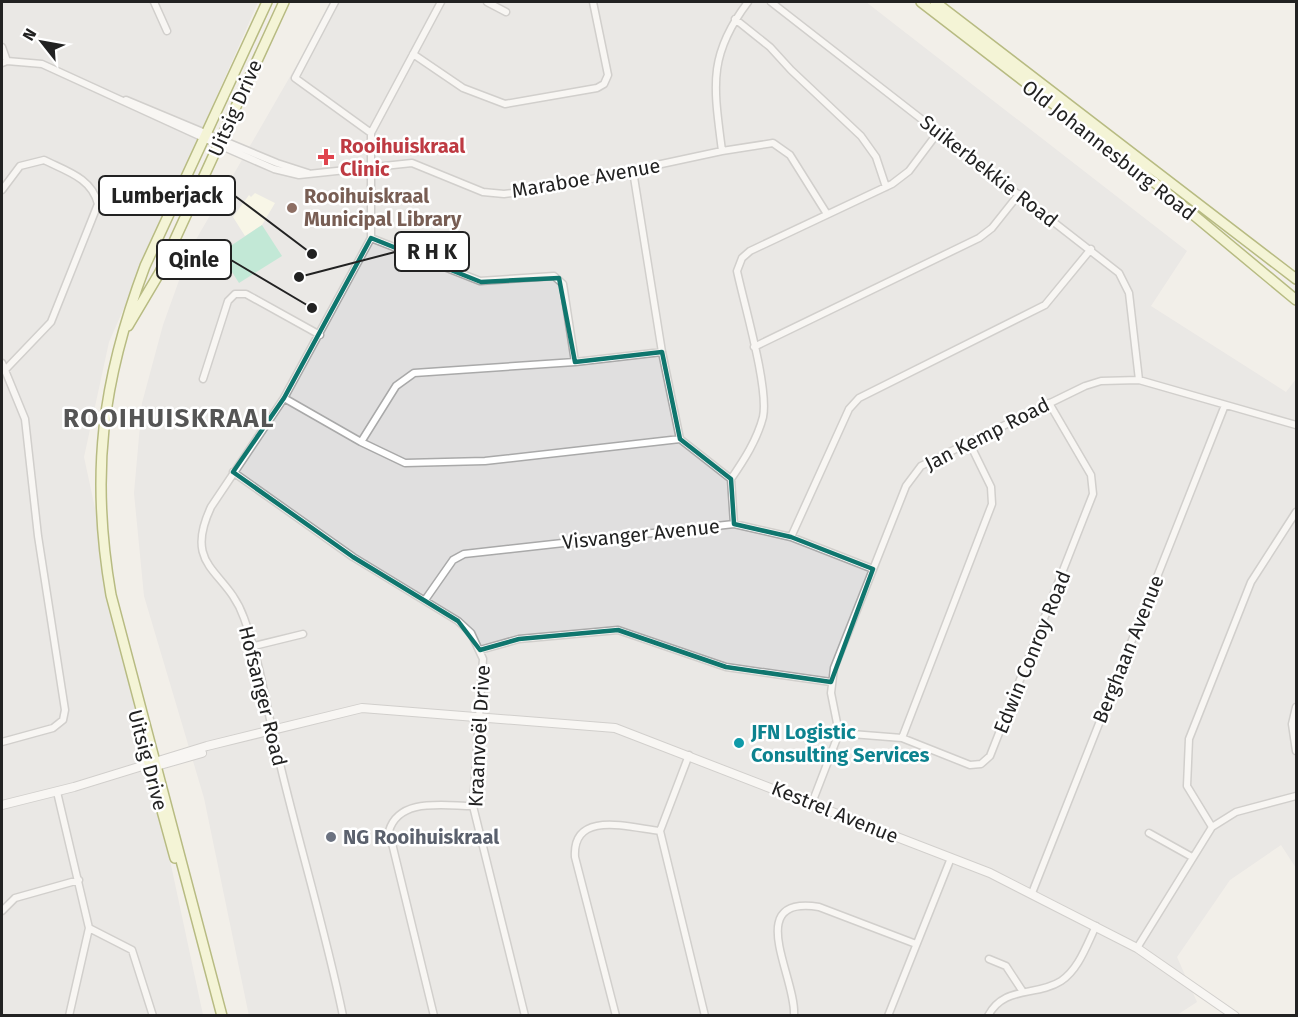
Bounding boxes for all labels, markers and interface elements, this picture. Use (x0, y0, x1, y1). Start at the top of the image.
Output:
north arrow (12, 12, 72, 72)
text: N (19, 25, 40, 44)
street label: Uitsig Drive (203, 56, 267, 160)
street label: Old Johannesburg Road (1017, 75, 1201, 225)
street label: Suikerbekkie Road (915, 110, 1063, 232)
place label: Rooihuiskraal Clinic (340, 134, 465, 181)
marker: Rooihuiskraal Clinic (317, 148, 335, 166)
street label: Maraboe Avenue (510, 153, 662, 203)
callout: Lumberjack (99, 176, 235, 215)
text: Lumberjack (111, 183, 223, 209)
place label: Rooihuiskraal Municipal Library (304, 184, 462, 231)
marker: Rooihuiskraal Municipal Library (285, 201, 299, 215)
callout: R H K (395, 232, 469, 271)
text: R H K (407, 239, 458, 265)
callout: Qinle (157, 240, 231, 279)
text: Qinle (169, 247, 220, 273)
street label: Jan Kemp Road (921, 392, 1053, 476)
district label: ROOIHUISKRAAL (63, 403, 275, 434)
street label: Visvanger Avenue (561, 514, 721, 554)
street label: Edwin Conroy Road (988, 567, 1076, 737)
street label: Berghaan Avenue (1087, 571, 1169, 727)
street label: Hofsanger Road (234, 623, 292, 769)
street label: Kraanvoël Drive (463, 664, 495, 808)
street label: Uitsig Drive (123, 707, 173, 813)
place label: JFN Logistic Consulting Services (750, 720, 930, 767)
marker: JFN Logistic Consulting Services (732, 736, 746, 750)
street label: Kestrel Avenue (768, 776, 902, 848)
place label: NG Rooihuiskraal (343, 825, 499, 849)
marker: NG Rooihuiskraal (324, 830, 338, 844)

